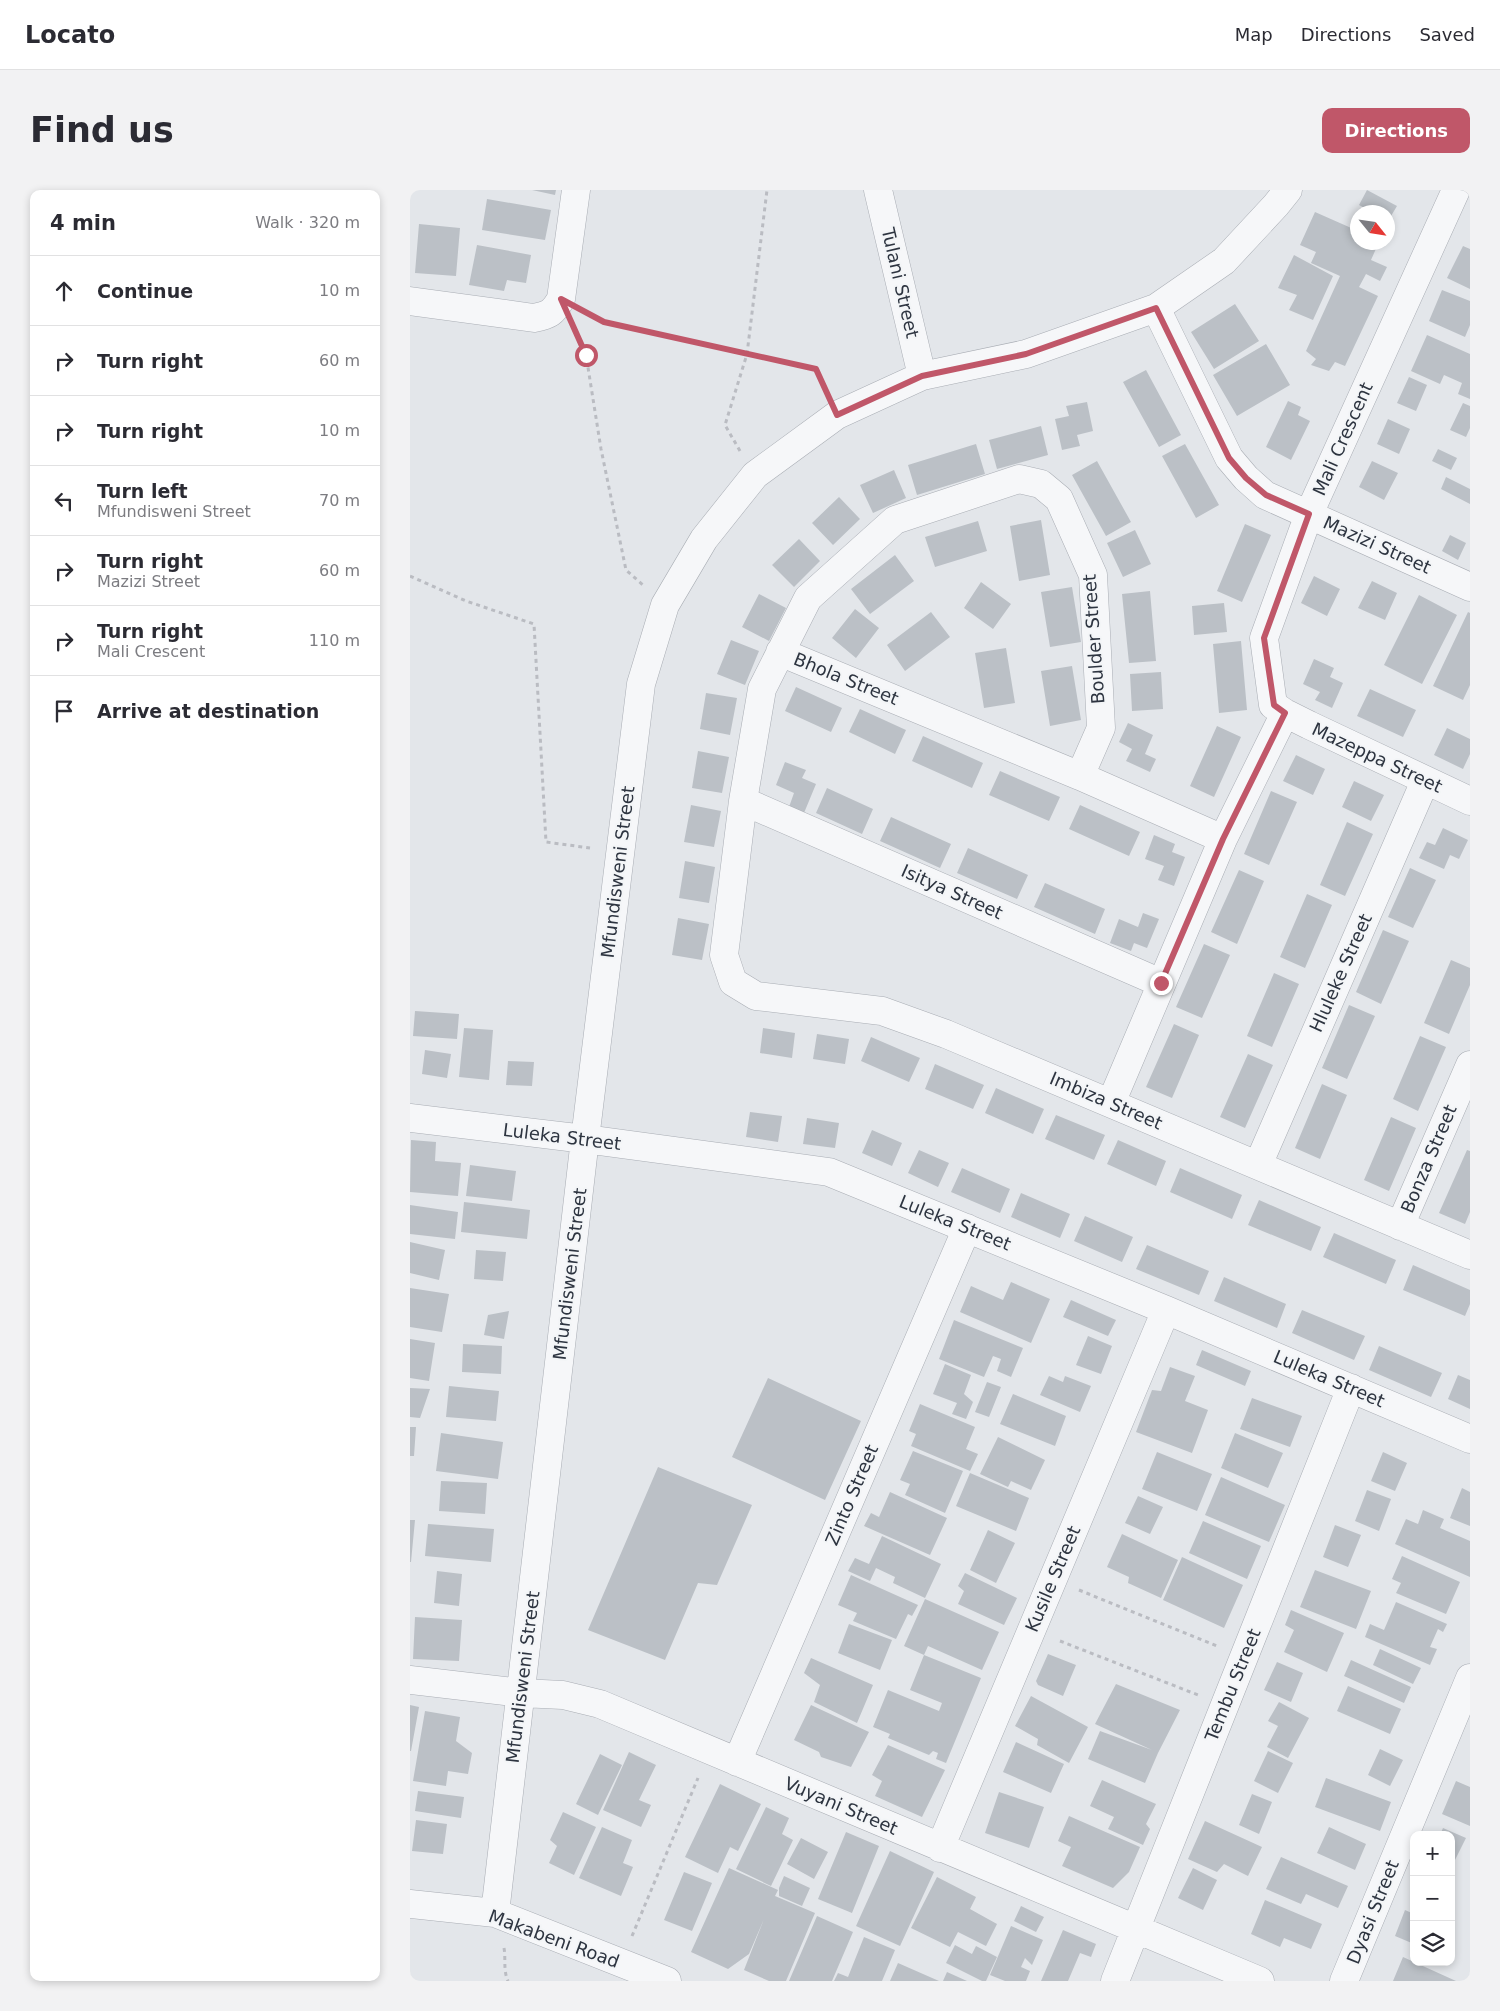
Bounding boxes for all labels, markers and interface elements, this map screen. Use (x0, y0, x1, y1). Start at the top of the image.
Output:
text: Locato (25, 21, 115, 49)
text: Map (1235, 24, 1273, 45)
text: Directions (1301, 24, 1391, 45)
text: Saved (1419, 24, 1475, 45)
button: Directions (1322, 108, 1470, 153)
text: Find us (30, 110, 174, 150)
north arrow (1350, 205, 1395, 250)
text: 4 min (50, 211, 116, 235)
text: Walk · 320 m (255, 213, 360, 232)
street label: Tulani Street (877, 225, 923, 340)
icon: ahead (50, 277, 78, 305)
text: Continue (97, 280, 193, 302)
text: 10 m (319, 281, 360, 300)
route start (575, 344, 598, 367)
icon: right (50, 347, 78, 375)
text: Turn right (97, 350, 203, 372)
text: 60 m (319, 351, 360, 370)
street label: Mali Crescent (1308, 379, 1377, 499)
icon: right (50, 417, 78, 445)
text: Turn right (97, 420, 203, 442)
text: 10 m (319, 421, 360, 440)
text: Turn left (97, 480, 188, 502)
icon: left (50, 487, 78, 515)
text: 70 m (319, 491, 360, 510)
text: Mfundisweni Street (97, 502, 251, 521)
street label: Mazizi Street (1320, 511, 1434, 578)
text: Turn right (97, 550, 203, 572)
icon: right (50, 557, 78, 585)
text: 60 m (319, 561, 360, 580)
text: Mazizi Street (97, 572, 200, 591)
street label: Boulder Street (1078, 573, 1109, 705)
text: Turn right (97, 620, 203, 642)
icon: right (50, 627, 78, 655)
text: 110 m (309, 631, 360, 650)
text: Mali Crescent (97, 642, 205, 661)
street label: Bhola Street (791, 648, 902, 709)
icon: arrive (50, 697, 78, 725)
text: Arrive at destination (97, 700, 319, 722)
street label: Mazeppa Street (1309, 718, 1446, 797)
street label: Mfundisweni Street (597, 785, 638, 959)
street label: Isitya Street (898, 860, 1006, 923)
street label: Hluleke Street (1305, 910, 1376, 1035)
route end (1150, 972, 1173, 995)
street label: Imbiza Street (1047, 1067, 1166, 1134)
street label: Bonza Street (1396, 1101, 1461, 1216)
street label: Luleka Street (502, 1119, 622, 1154)
street label: Mfundisweni Street (549, 1187, 590, 1361)
street label: Luleka Street (896, 1191, 1014, 1255)
street label: Luleka Street (1270, 1346, 1388, 1411)
street label: Zinto Street (821, 1441, 882, 1548)
street label: Kusile Street (1021, 1523, 1084, 1635)
street label: Mfundisweni Street (502, 1590, 543, 1764)
street label: Tembu Street (1200, 1625, 1265, 1745)
street label: Vuyani Street (781, 1772, 901, 1839)
map controls (1410, 1831, 1455, 1966)
button: + (1410, 1831, 1455, 1876)
street label: Dyasi Street (1342, 1857, 1403, 1967)
button: − (1410, 1876, 1455, 1921)
street label: Makabeni Road (486, 1905, 622, 1972)
button: layers (1410, 1921, 1455, 1966)

